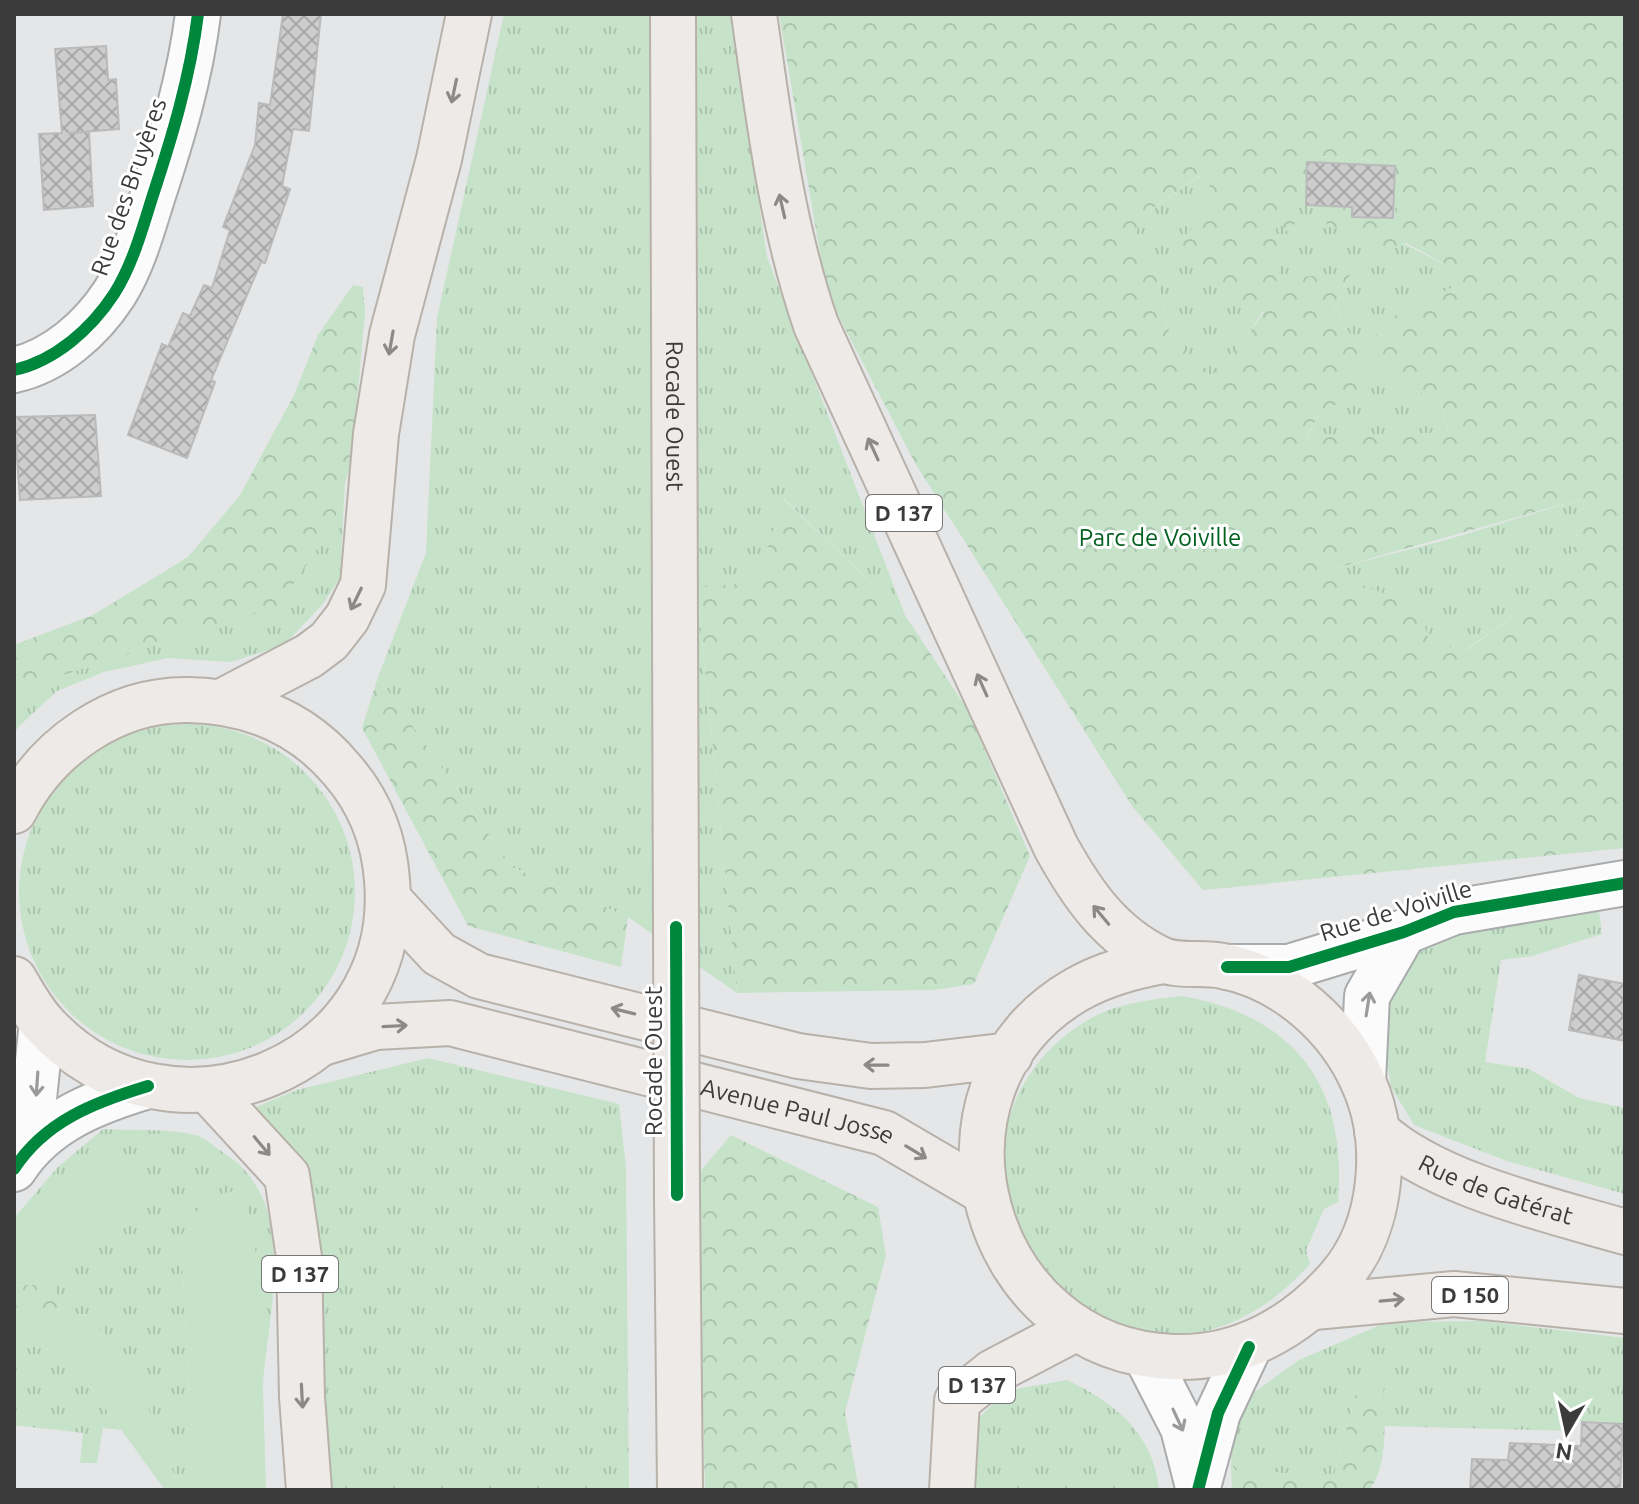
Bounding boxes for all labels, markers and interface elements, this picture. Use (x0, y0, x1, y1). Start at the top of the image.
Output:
one-way arrow (446, 77, 461, 103)
street label: Rue des Bruyères (85, 94, 172, 279)
one-way arrow (774, 194, 789, 220)
one-way arrow (383, 330, 398, 355)
street label: Rocade Ouest (661, 341, 689, 492)
one-way arrow (865, 437, 880, 461)
road number: D 137 (866, 495, 942, 531)
park label: Parc de Voiville (1079, 524, 1241, 551)
one-way arrow (348, 587, 363, 611)
one-way arrow (974, 673, 989, 697)
street label: Rue de Voiville (1316, 875, 1475, 946)
one-way arrow (1092, 905, 1110, 926)
street label: Rocade Ouest (640, 985, 667, 1136)
one-way arrow (1361, 991, 1376, 1017)
one-way arrow (610, 1002, 636, 1017)
one-way arrow (381, 1019, 408, 1034)
one-way arrow (863, 1057, 890, 1073)
one-way arrow (30, 1070, 45, 1097)
street label: Avenue Paul Josse (698, 1073, 900, 1149)
one-way arrow (253, 1136, 271, 1156)
one-way arrow (904, 1144, 927, 1160)
street label: Rue de Gatérat (1414, 1149, 1577, 1230)
road number: D 137 (262, 1256, 338, 1292)
road number: D 150 (1432, 1277, 1508, 1313)
one-way arrow (1378, 1292, 1405, 1307)
road number: D 137 (939, 1367, 1015, 1403)
one-way arrow (295, 1382, 310, 1409)
north arrow (1527, 1392, 1607, 1472)
one-way arrow (1171, 1407, 1186, 1431)
text: N (1554, 1439, 1574, 1466)

